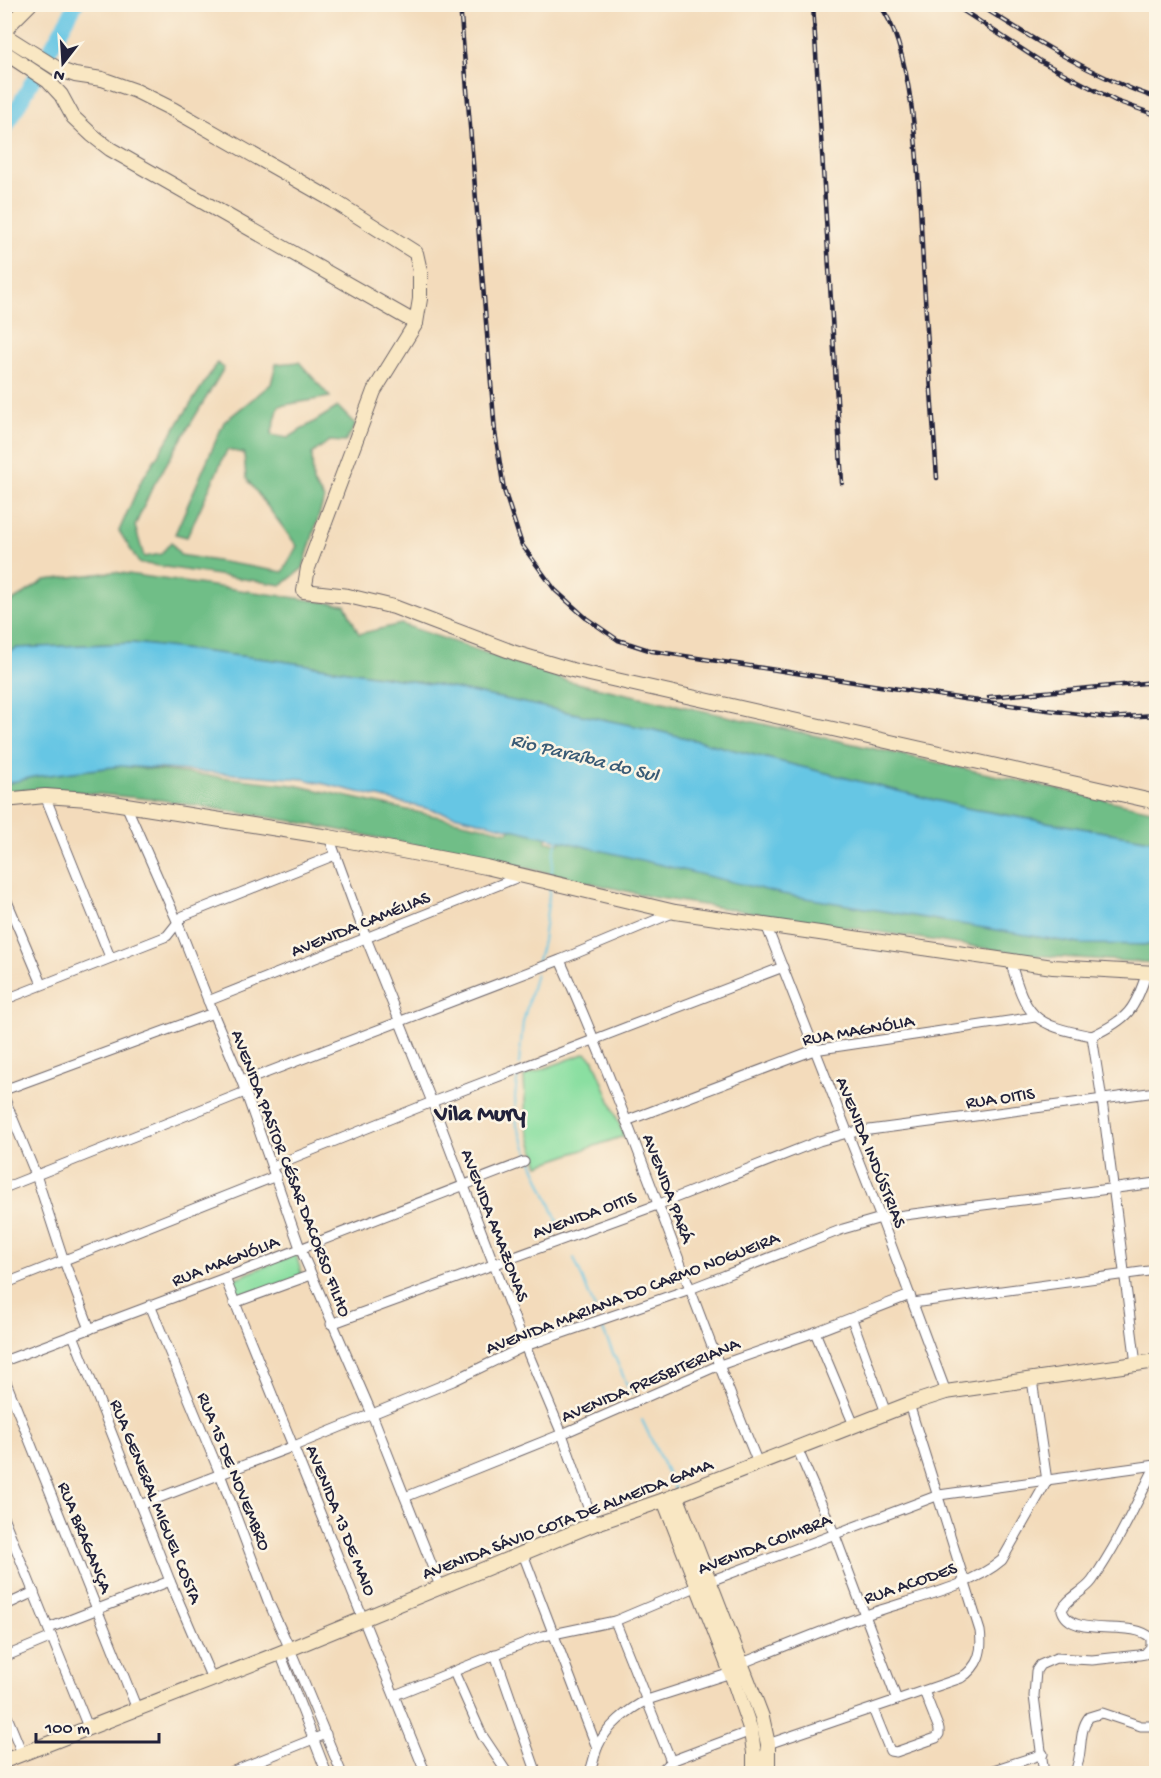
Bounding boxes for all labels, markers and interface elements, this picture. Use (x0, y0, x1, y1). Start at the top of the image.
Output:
north arrow (33, 33, 93, 93)
text: N (51, 63, 67, 85)
water label: Rio Paraíba do Sul (508, 730, 662, 789)
street label: AVENIDA CAMÉLIAS (288, 888, 434, 963)
street label: RUA MAGNÓLIA (801, 1011, 917, 1052)
street label: AVENIDA PASTOR CÉSAR DACORSO FILHO (225, 1027, 354, 1320)
street label: AVENIDA INDÚSTRIAS (830, 1074, 910, 1232)
street label: RUA OITIS (964, 1084, 1037, 1115)
district label: Vila Mury (433, 1101, 526, 1130)
street label: AVENIDA PARÁ (636, 1131, 699, 1248)
street label: AVENIDA AMAZONAS (455, 1147, 533, 1306)
street label: AVENIDA OITIS (530, 1188, 640, 1245)
street label: AVENIDA MARIANA DO CARMO NOGUEIRA (483, 1228, 784, 1360)
street label: RUA MAGNÓLIA (169, 1232, 284, 1292)
street label: AVENIDA PRESBITERIANA (559, 1334, 745, 1428)
street label: RUA 15 DE NOVEMBRO (191, 1390, 274, 1554)
street label: RUA GENERAL MIGUEL COSTA (104, 1397, 206, 1608)
street label: AVENIDA 13 DE MAIO (300, 1442, 380, 1600)
street label: AVENIDA SÁVIO COTA DE ALMEIDA GAMA (419, 1454, 717, 1586)
street label: RUA BRAGANÇA (52, 1479, 116, 1598)
street label: AVENIDA COIMBRA (695, 1510, 836, 1580)
street label: RUA ACODES (861, 1558, 961, 1610)
scale bar (36, 1706, 159, 1744)
text: 100 m (44, 1719, 90, 1740)

